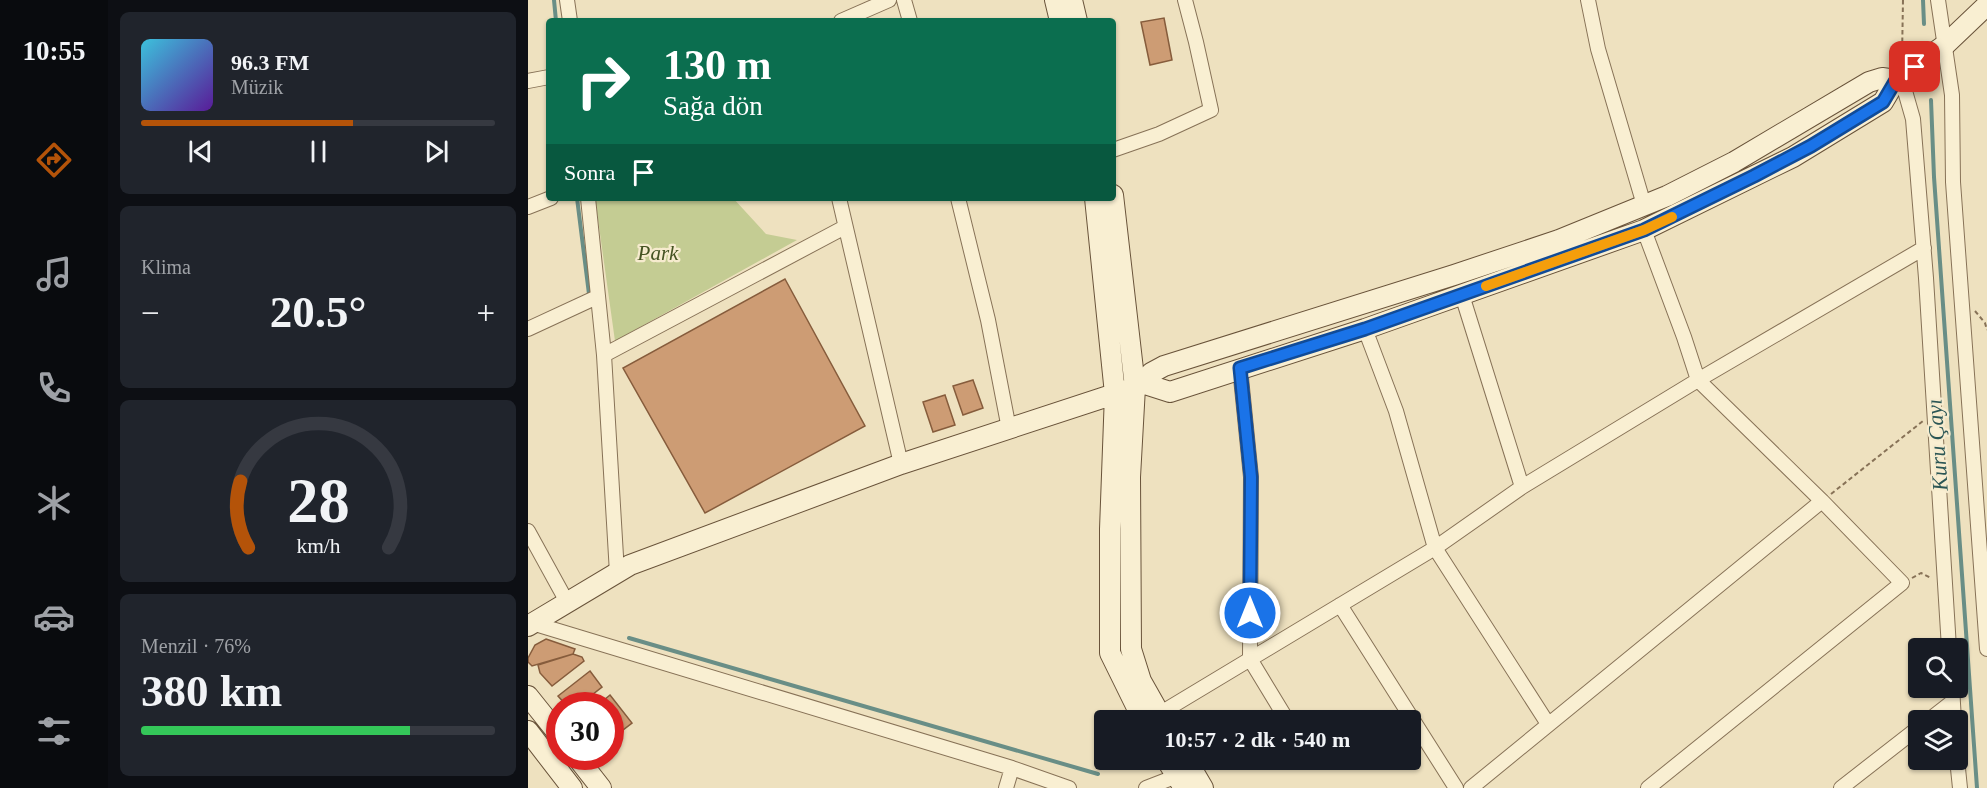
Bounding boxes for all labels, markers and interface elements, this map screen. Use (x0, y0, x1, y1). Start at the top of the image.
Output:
text: 10:55 (23, 36, 86, 66)
pin (1889, 41, 1940, 92)
icon: right (564, 42, 642, 120)
text: 130 m (663, 42, 772, 88)
text: 96.3 FM (231, 50, 309, 75)
icon: arrive (1898, 50, 1931, 83)
text: Müzik (231, 76, 283, 98)
text: Sağa dön (663, 91, 763, 121)
icon: previous (184, 135, 217, 168)
icon: pause (302, 135, 335, 168)
icon: next (420, 135, 453, 168)
icon: directions (33, 139, 75, 181)
icon: arrive (627, 156, 660, 189)
text: Sonra (564, 160, 615, 185)
park label: Park (637, 241, 679, 265)
icon: music (33, 253, 75, 295)
text: Klima (141, 256, 191, 278)
text: 20.5° (270, 287, 366, 337)
text: − (141, 295, 160, 331)
text: + (476, 295, 495, 331)
icon: phone (33, 367, 75, 409)
water label: Kuru Çayı (1921, 398, 1953, 493)
text: 28 (287, 466, 349, 535)
icon: climate (33, 482, 75, 524)
text: km/h (296, 534, 340, 558)
position arrow (1218, 581, 1282, 645)
icon: car (33, 596, 75, 638)
text: Menzil · 76% (141, 635, 251, 657)
map controls (1908, 638, 1968, 770)
button: search (1908, 638, 1968, 698)
text: 380 km (141, 666, 282, 716)
speed limit sign: 30 (546, 692, 624, 770)
icon: filters (33, 710, 75, 752)
button: layers (1908, 710, 1968, 770)
text: 10:57 · 2 dk · 540 m (1165, 727, 1350, 752)

